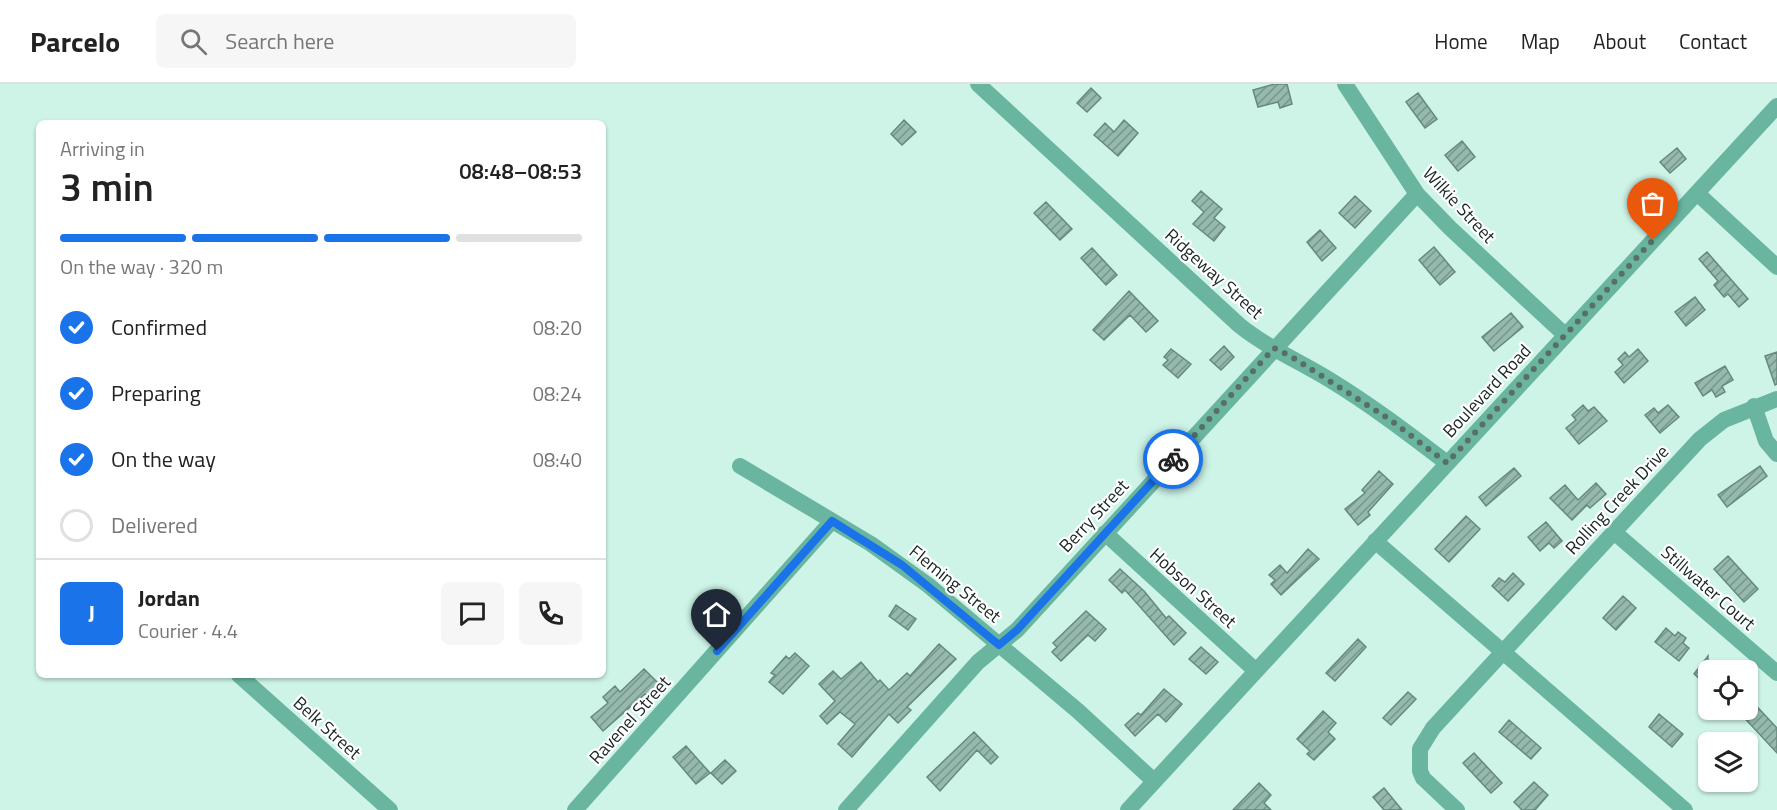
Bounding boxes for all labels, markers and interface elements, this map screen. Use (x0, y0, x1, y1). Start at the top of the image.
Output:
search box (156, 14, 576, 68)
text: Parcelo (30, 20, 120, 63)
text: Search here (225, 24, 334, 58)
icon: search (177, 25, 210, 58)
text: Home (1434, 25, 1488, 57)
text: Map (1521, 25, 1560, 57)
text: About (1593, 25, 1646, 57)
text: Contact (1679, 25, 1747, 57)
text: Arriving in (60, 133, 145, 164)
text: 08:48–08:53 (459, 154, 582, 188)
text: 3 min (60, 157, 154, 216)
street label: Wilkie Street (1417, 160, 1502, 249)
pin (1627, 178, 1678, 240)
icon: bag (1636, 187, 1669, 220)
street label: Ridgeway Street (1159, 222, 1270, 326)
text: On the way · 320 m (60, 251, 223, 282)
text: Confirmed (111, 310, 207, 344)
icon: check (60, 311, 93, 344)
text: 08:20 (533, 312, 582, 343)
street label: Boulevard Road (1436, 338, 1537, 443)
text: Preparing (111, 376, 201, 410)
icon: check (60, 377, 93, 410)
text: 08:24 (533, 378, 582, 409)
courier (1143, 429, 1203, 489)
street label: Rolling Creek Drive (1559, 439, 1675, 561)
text: On the way (111, 442, 216, 476)
icon: check (60, 443, 93, 476)
icon: bike (1157, 443, 1190, 476)
text: 08:40 (533, 444, 582, 475)
street label: Berry Street (1052, 472, 1135, 558)
text: Delivered (111, 508, 198, 542)
street label: Fleming Street (904, 538, 1007, 629)
street label: Stillwater Court (1655, 539, 1762, 637)
street label: Hobson Street (1144, 541, 1243, 635)
text: Jordan (138, 581, 200, 615)
button: chat (441, 582, 504, 645)
button: phone (519, 582, 582, 645)
pin (691, 589, 742, 651)
text: J (88, 596, 95, 630)
icon: home (700, 598, 733, 631)
text: Courier · 4.4 (138, 615, 238, 646)
map controls (1698, 660, 1758, 792)
button: locate (1698, 660, 1758, 720)
street label: Ravenel Street (582, 669, 677, 770)
street label: Belk Street (287, 690, 368, 766)
button: layers (1698, 732, 1758, 792)

